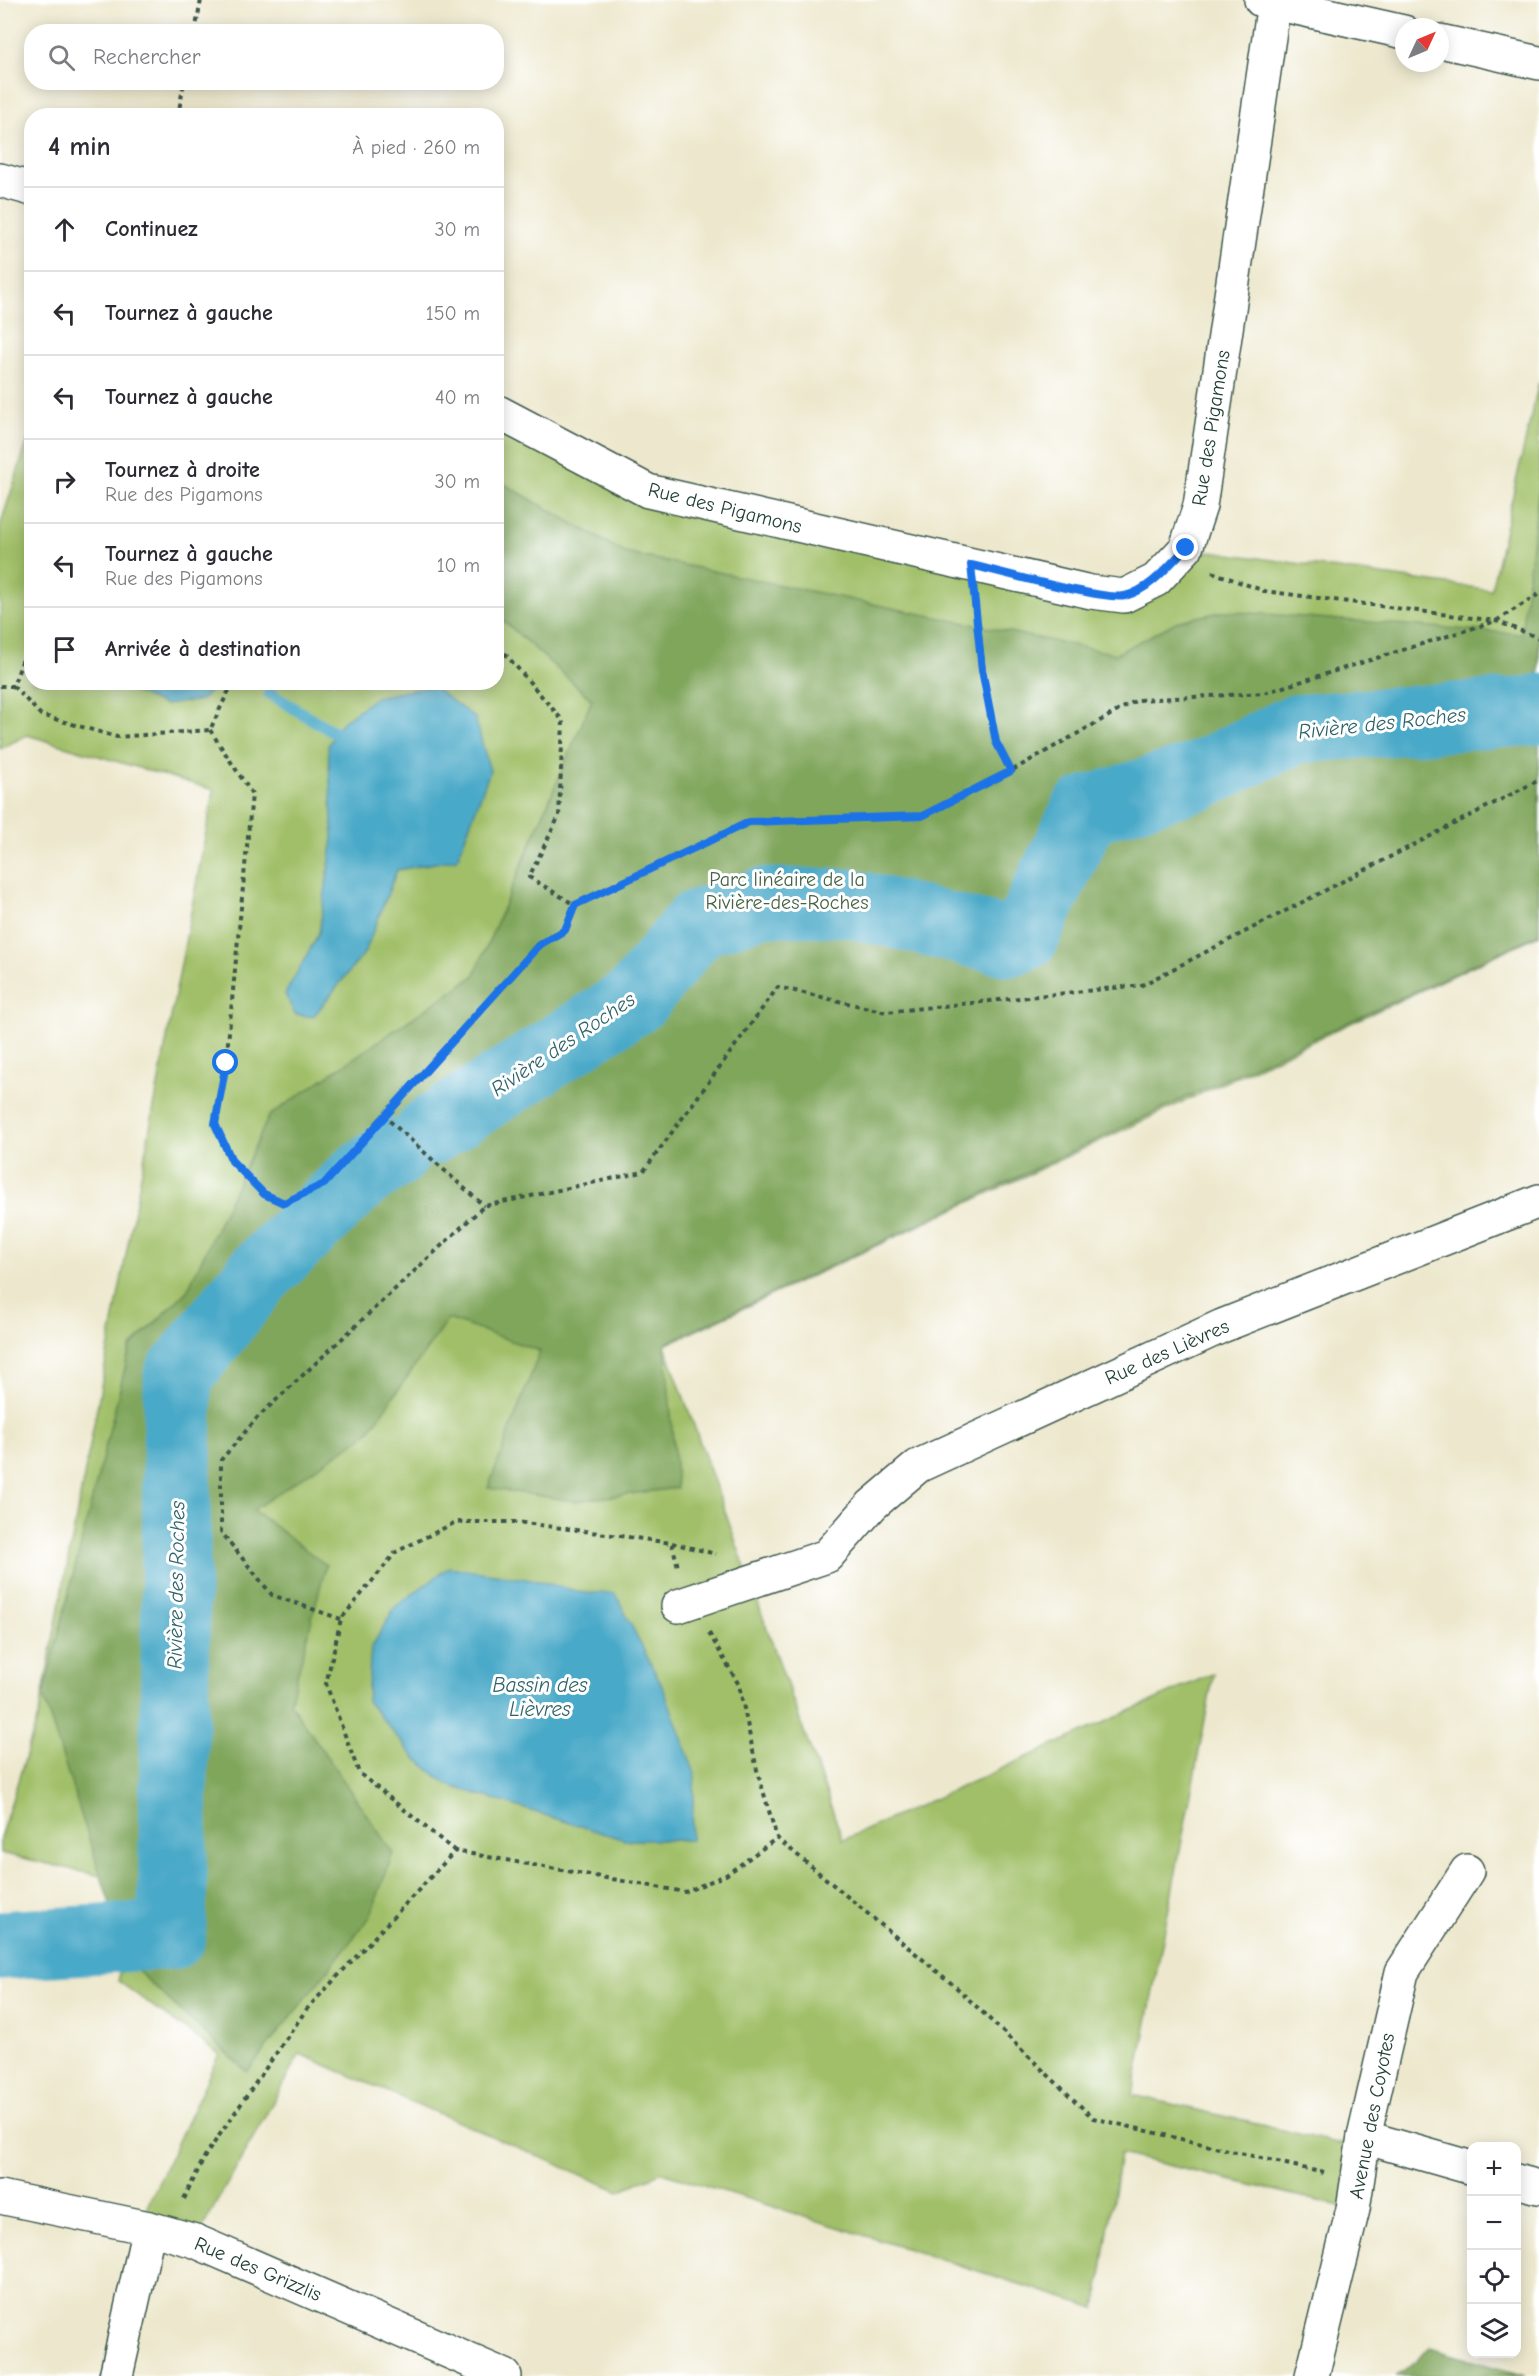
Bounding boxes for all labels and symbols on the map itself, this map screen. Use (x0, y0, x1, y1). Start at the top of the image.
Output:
north arrow (1395, 18, 1449, 72)
street label: Rue des Pigamons (1187, 348, 1235, 508)
street label: Rue des Pigamons (646, 478, 804, 538)
route end (1172, 534, 1198, 560)
water label: Rivière des Roches (1297, 702, 1467, 744)
park label: Parc linéaire de la Rivière-des-Roches (706, 868, 868, 914)
water label: Rivière des Roches (486, 987, 640, 1101)
route start (212, 1049, 238, 1075)
street label: Rue des Lièvres (1101, 1314, 1233, 1390)
water label: Rivière des Roches (163, 1500, 189, 1669)
water label: Bassin des Lièvres (492, 1673, 588, 1721)
street label: Avenue des Coyotes (1345, 2031, 1399, 2201)
street label: Rue des Grizzlis (191, 2232, 325, 2306)

